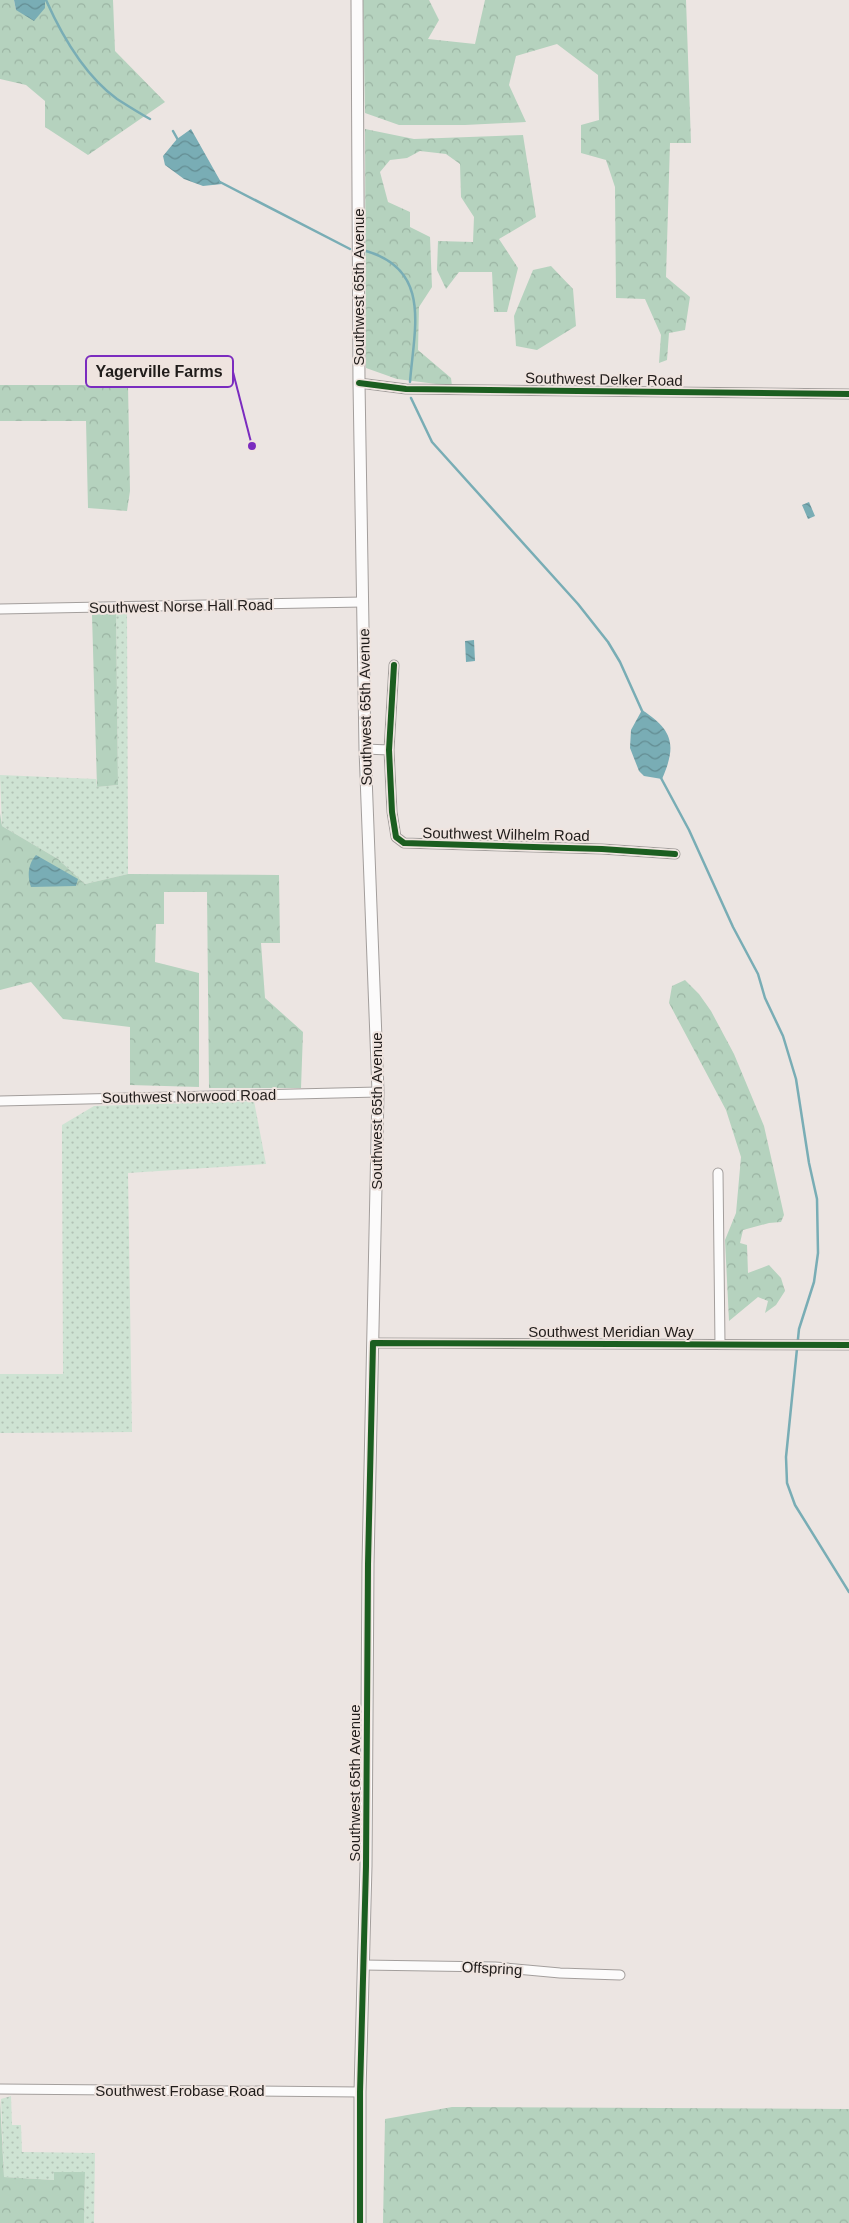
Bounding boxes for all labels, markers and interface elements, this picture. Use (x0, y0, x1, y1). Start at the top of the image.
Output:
street label: Southwest 65th Avenue (350, 208, 367, 366)
callout: Yagerville Farms (86, 356, 233, 387)
text: Yagerville Farms (95, 363, 223, 380)
street label: Southwest Delker Road (525, 369, 683, 389)
street label: Southwest Norse Hall Road (89, 596, 273, 616)
street label: Southwest 65th Avenue (355, 628, 375, 786)
street label: Southwest Wilhelm Road (422, 824, 590, 844)
street label: Southwest 65th Avenue (368, 1032, 385, 1190)
street label: Southwest Norwood Road (102, 1086, 276, 1106)
street label: Southwest Meridian Way (528, 1323, 694, 1340)
street label: Southwest 65th Avenue (346, 1704, 363, 1862)
street label: Offspring (461, 1958, 523, 1978)
street label: Southwest Frobase Road (95, 2082, 265, 2099)

